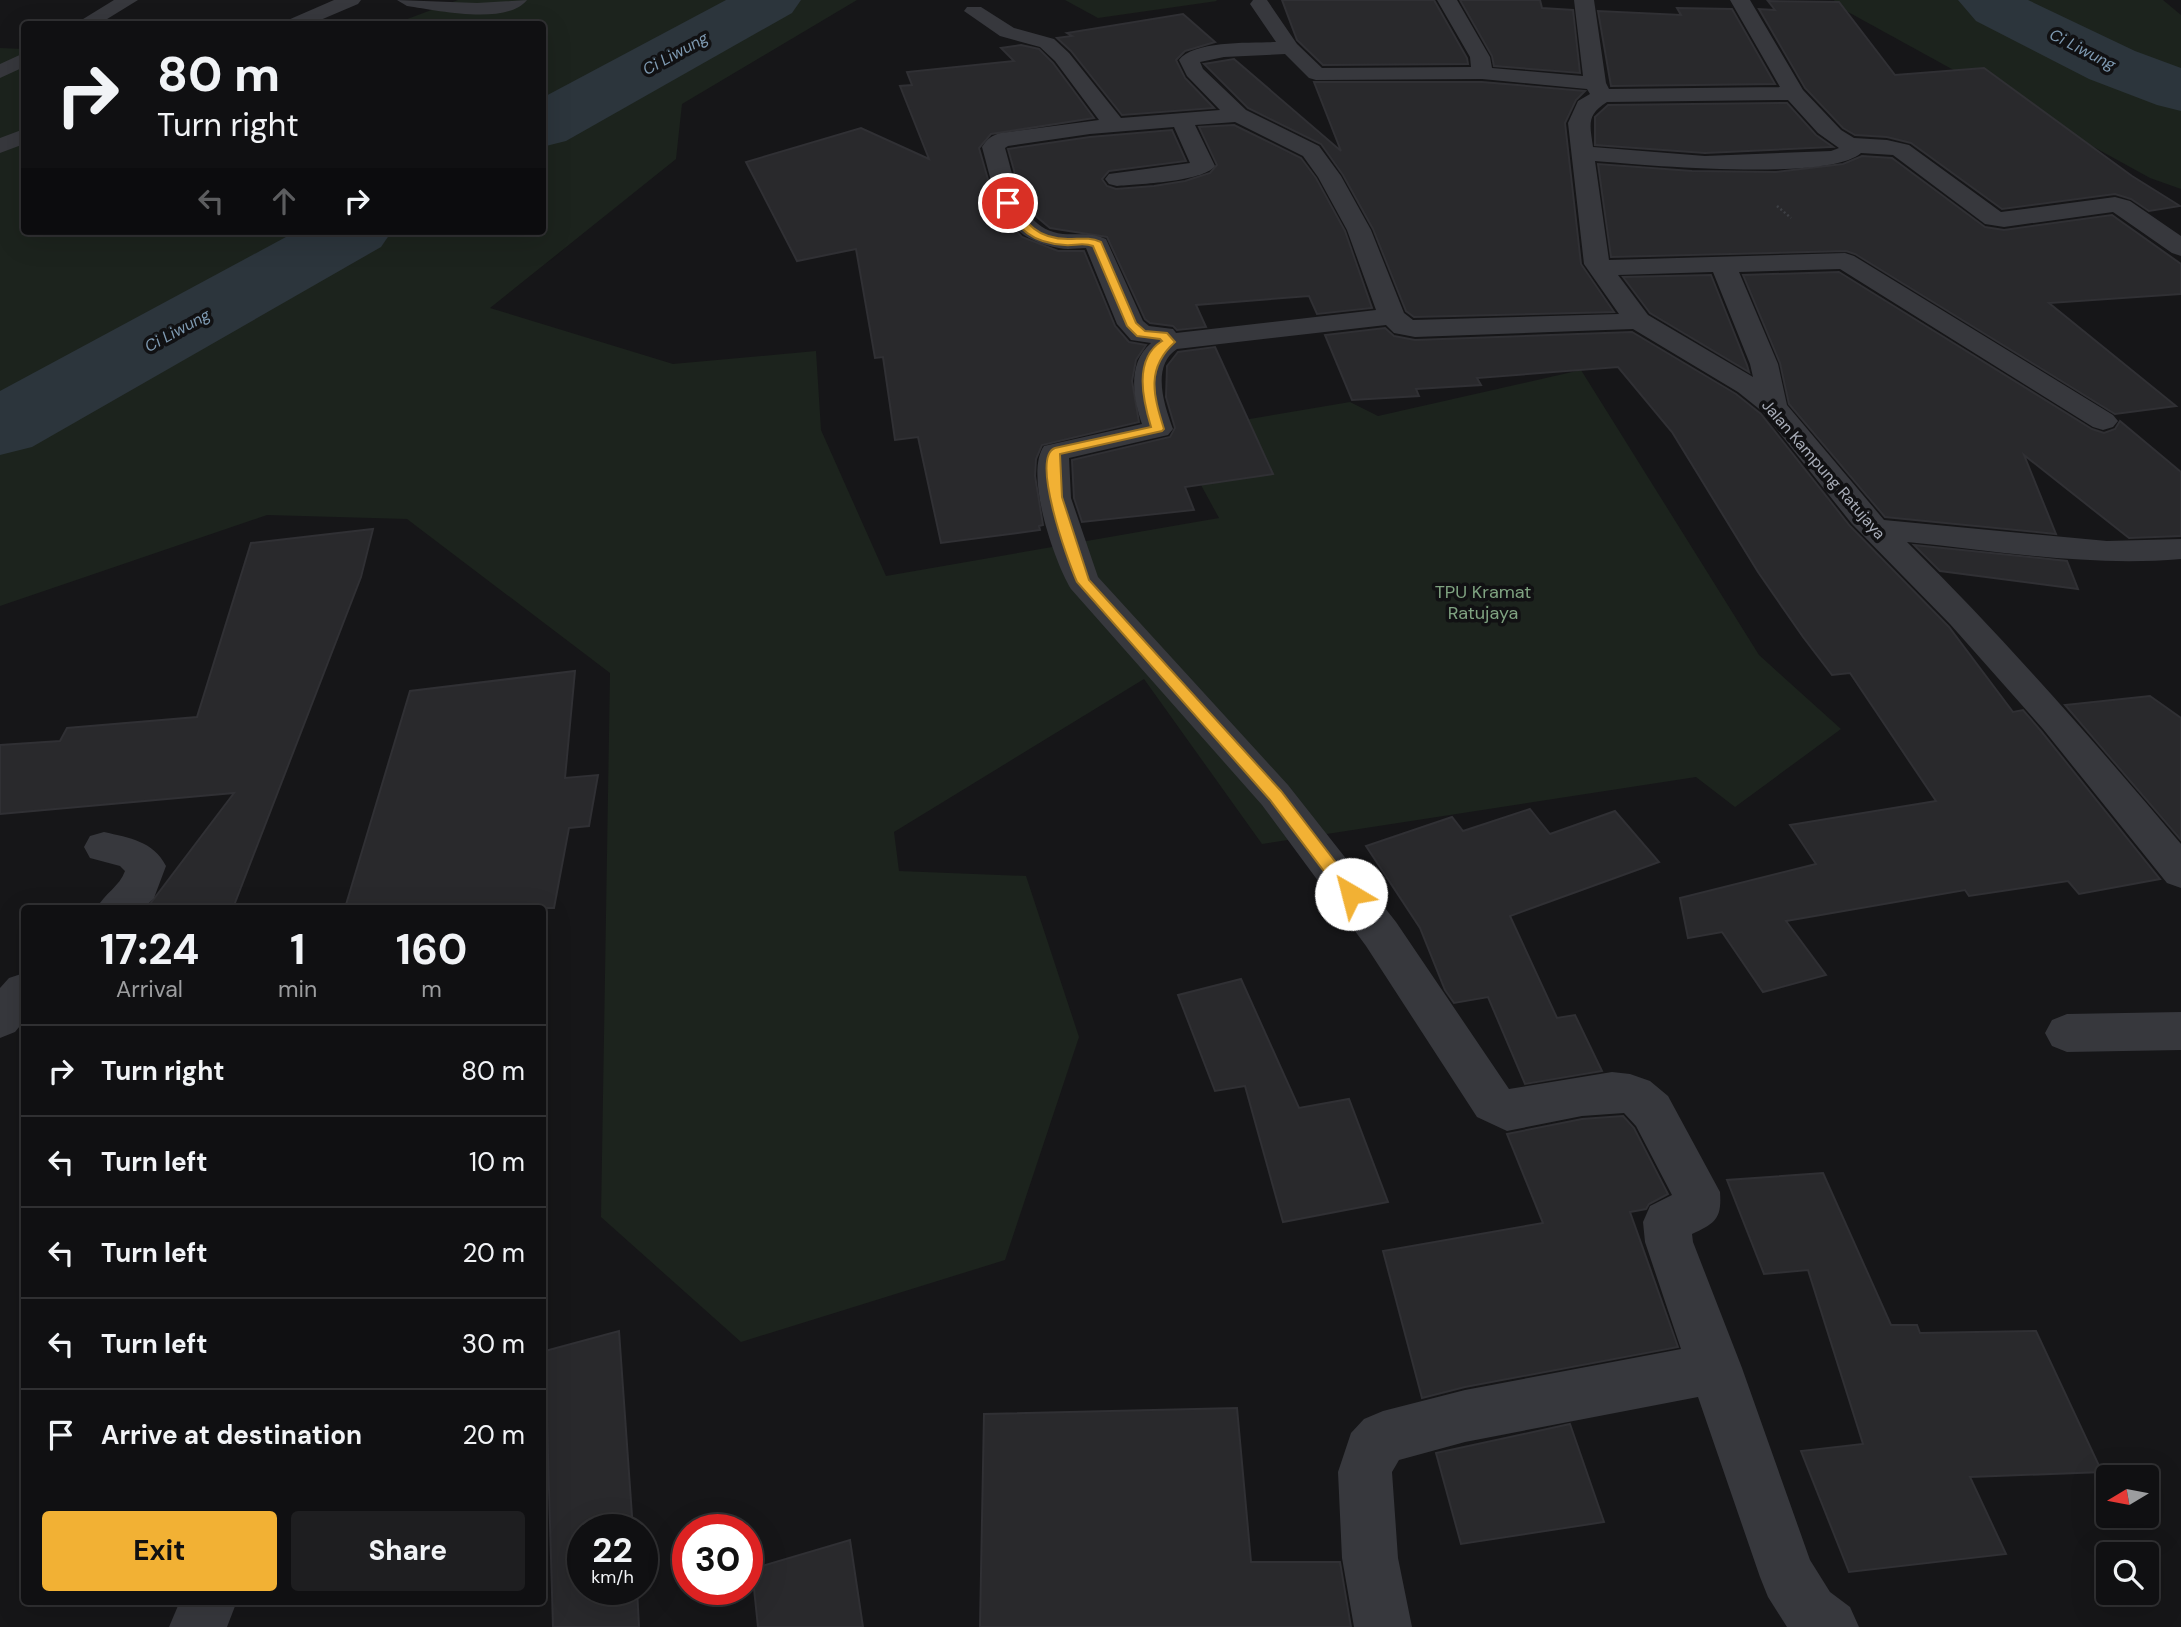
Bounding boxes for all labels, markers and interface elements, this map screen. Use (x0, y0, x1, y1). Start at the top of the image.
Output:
water label: Ci Liwung (2046, 24, 2120, 76)
water label: Ci Liwung (639, 26, 713, 80)
text: 80 m (157, 42, 280, 106)
icon: right (42, 49, 133, 140)
text: Turn right (157, 104, 299, 146)
pin (978, 173, 1038, 233)
icon: left (192, 182, 230, 220)
icon: ahead (265, 182, 303, 220)
icon: right (338, 182, 376, 220)
icon: arrive (989, 184, 1027, 222)
water label: Ci Liwung (141, 303, 215, 357)
street label: Jalan Kampung Ratujaya (1757, 395, 1890, 544)
park label: TPU Kramat Ratujaya (1435, 580, 1531, 625)
position arrow (1314, 857, 1388, 931)
text: 17:24 (100, 922, 199, 977)
text: 1 (290, 922, 305, 977)
text: 160 (396, 922, 467, 977)
text: Arrival (116, 974, 183, 1004)
text: min (278, 974, 317, 1004)
text: m (421, 974, 442, 1004)
icon: right (42, 1052, 80, 1090)
text: Turn right (101, 1054, 225, 1088)
text: 80 m (461, 1054, 525, 1088)
icon: left (42, 1143, 80, 1181)
text: Turn left (101, 1145, 208, 1179)
text: 10 m (469, 1145, 525, 1179)
icon: left (42, 1234, 80, 1272)
text: Turn left (101, 1236, 208, 1270)
text: 20 m (462, 1236, 525, 1270)
icon: left (42, 1325, 80, 1363)
text: Turn left (101, 1327, 208, 1361)
text: 30 m (462, 1327, 525, 1361)
icon: arrive (42, 1416, 80, 1454)
text: Arrive at destination (101, 1418, 362, 1452)
text: 20 m (462, 1418, 525, 1452)
north arrow (2096, 1465, 2160, 1528)
map controls (2096, 1465, 2159, 1605)
button: Exit (42, 1511, 277, 1591)
button: Share (291, 1511, 525, 1591)
speed limit sign: 30 (672, 1514, 763, 1605)
text: 22 (592, 1527, 633, 1573)
button: search (2096, 1542, 2159, 1605)
text: km/h (591, 1565, 634, 1589)

